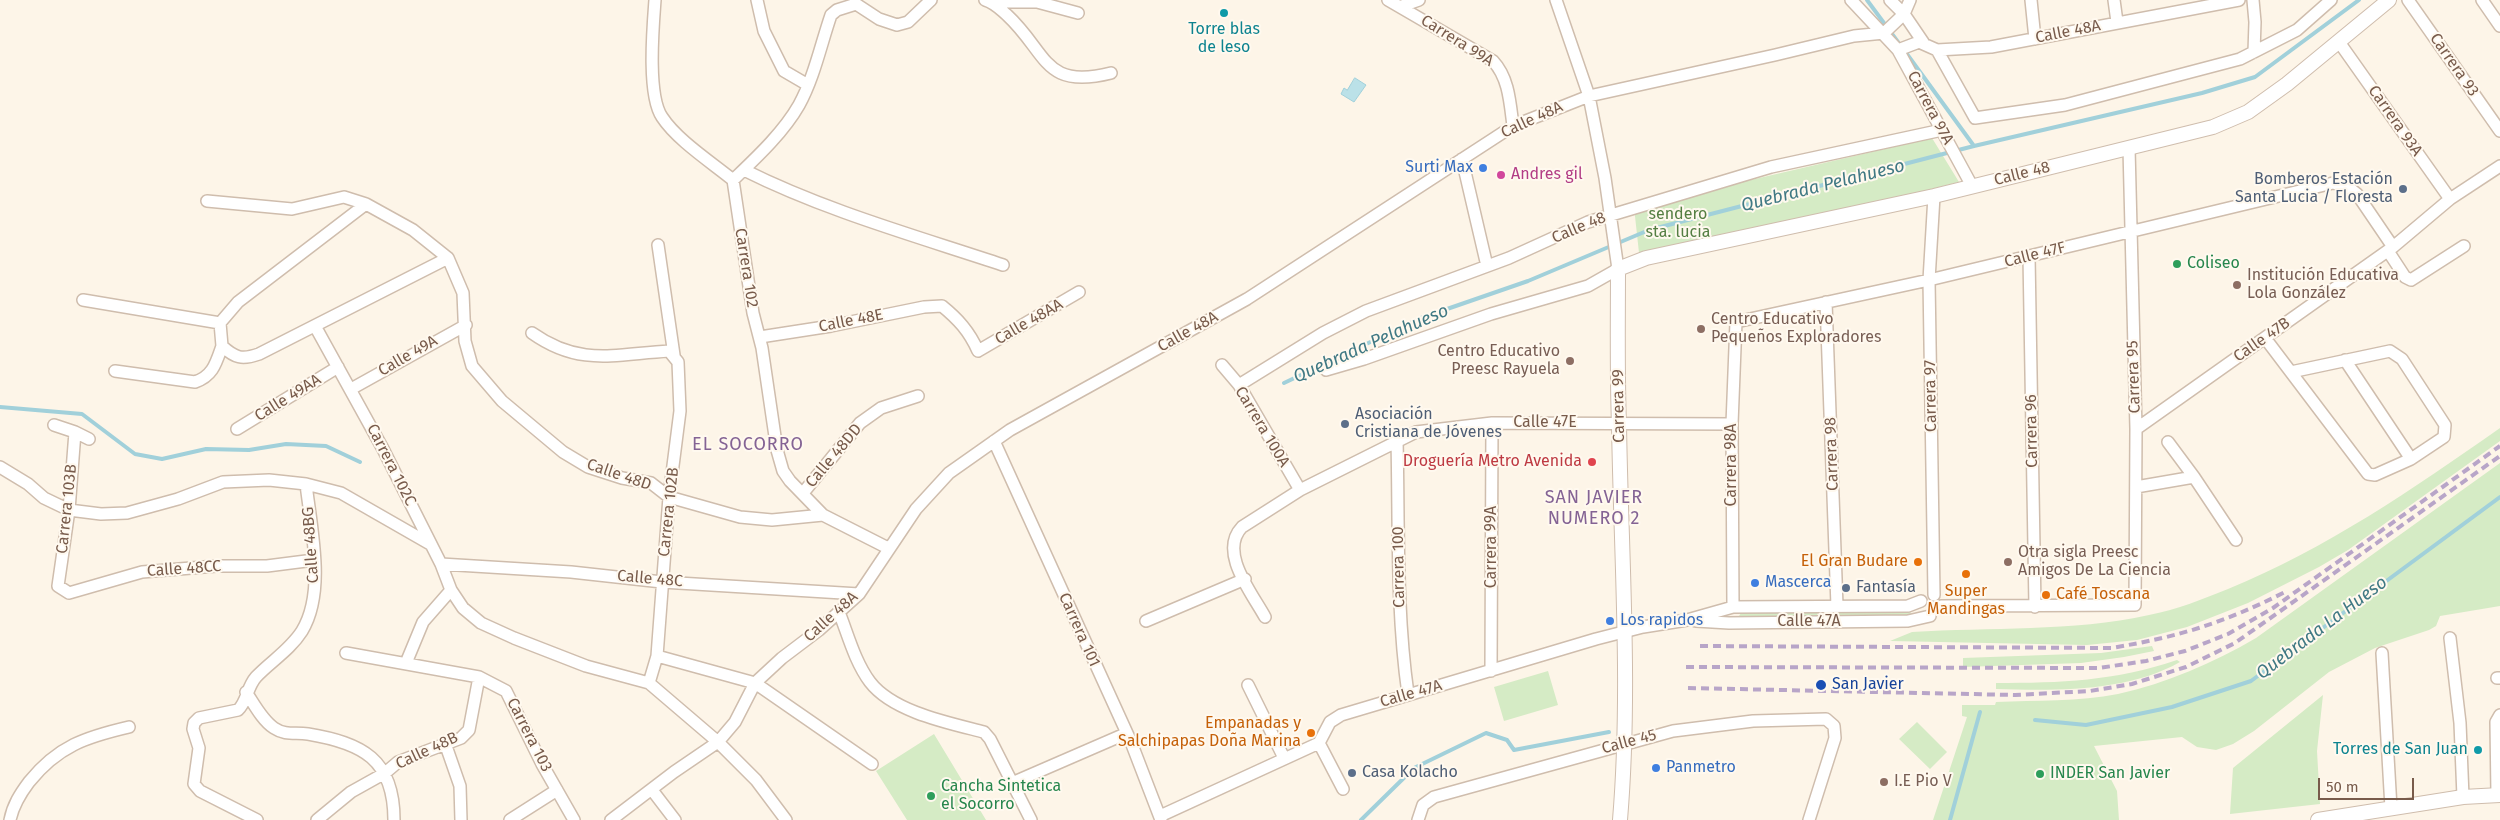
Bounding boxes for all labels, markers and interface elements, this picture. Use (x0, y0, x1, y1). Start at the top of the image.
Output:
marker: Torre blas de leso (1218, 7, 1230, 19)
street label: Carrera 99A (1417, 11, 1497, 71)
street label: Calle 48A (2034, 16, 2102, 48)
place label: Torre blas de leso (1188, 20, 1260, 58)
street label: Carrera 93 (2425, 30, 2483, 100)
street label: Carrera 97A (1903, 68, 1957, 148)
street label: Carrera 93A (2364, 82, 2426, 160)
street label: Calle 48A (1498, 97, 1566, 143)
water label: Quebrada Pelahueso (1739, 155, 1907, 217)
place label: Surti Max (1405, 158, 1473, 178)
street label: Calle 48 (1992, 158, 2052, 190)
marker: Surti Max (1477, 162, 1489, 174)
place label: Andres gil (1511, 165, 1583, 185)
marker: Andres gil (1495, 169, 1507, 181)
place label: Bomberos Estación Santa Lucia / Floresta (2235, 170, 2393, 208)
marker: Bomberos Estación Santa Lucia / Floresta (2397, 183, 2409, 195)
park label: sendero sta. lucia (1646, 205, 1710, 243)
street label: Calle 48 (1549, 208, 1609, 248)
street label: Carrera 102 (730, 227, 762, 309)
street label: Calle 47F (2002, 238, 2068, 272)
place label: Coliseo (2187, 254, 2240, 274)
marker: Coliseo (2171, 258, 2183, 270)
place label: Institución Educativa Lola González (2247, 266, 2399, 304)
marker: Institución Educativa Lola González (2231, 279, 2243, 291)
street label: Calle 48AA (992, 295, 1066, 349)
water label: Quebrada Pelahueso (1290, 300, 1452, 388)
street label: Calle 48E (817, 305, 885, 337)
street label: Calle 48A (1154, 308, 1222, 356)
place label: Centro Educativo Pequeños Exploradores (1711, 310, 1881, 348)
street label: Calle 47B (2230, 314, 2294, 366)
marker: Centro Educativo Pequeños Exploradores (1695, 323, 1707, 335)
street label: Calle 49A (375, 331, 441, 381)
street label: Carrera 95 (2123, 340, 2145, 414)
place label: Centro Educativo Preesc Rayuela (1437, 342, 1560, 380)
marker: Centro Educativo Preesc Rayuela (1564, 355, 1576, 367)
street label: Carrera 97 (1921, 360, 1941, 432)
street label: Carrera 99 (1609, 369, 1629, 443)
street label: Calle 49AA (251, 370, 325, 426)
street label: Carrera 100A (1230, 383, 1294, 471)
street label: Carrera 96 (2022, 394, 2042, 468)
place label: Asociación Cristiana de Jóvenes (1355, 405, 1502, 443)
street label: Calle 47E (1513, 413, 1577, 433)
street label: Carrera 98 (1821, 417, 1843, 491)
marker: Asociación Cristiana de Jóvenes (1339, 418, 1351, 430)
street label: Calle 48DD (802, 420, 866, 492)
street label: Carrera 102C (362, 421, 420, 509)
street label: Carrera 98A (1722, 423, 1742, 507)
district label: EL SOCORRO (691, 434, 805, 456)
place label: Droguería Metro Avenida (1403, 452, 1582, 472)
street label: Calle 48D (584, 455, 654, 495)
marker: Droguería Metro Avenida (1586, 456, 1598, 468)
street label: Carrera 103B (53, 463, 81, 555)
street label: Carrera 102B (655, 466, 683, 558)
district label: SAN JAVIER NUMERO 2 (1544, 487, 1644, 530)
street label: Calle 48BG (299, 506, 323, 584)
street label: Carrera 99A (1482, 506, 1502, 588)
street label: Carrera 100 (1389, 526, 1409, 608)
place label: Otra sigla Preesc Amigos De La Ciencia (2018, 543, 2171, 581)
place label: El Gran Budare (1801, 552, 1908, 572)
marker: El Gran Budare (1912, 556, 1924, 568)
marker: Otra sigla Preesc Amigos De La Ciencia (2002, 556, 2014, 568)
street label: Calle 48CC (146, 557, 222, 581)
street label: Calle 48C (616, 567, 684, 591)
marker: Super Mandingas (1960, 568, 1972, 580)
water label: Quebrada La Hueso (2252, 572, 2392, 684)
place label: Mascerca (1765, 573, 1831, 593)
marker: Mascerca (1749, 577, 1761, 589)
place label: Fantasía (1856, 578, 1916, 598)
marker: Fantasía (1840, 582, 1852, 594)
place label: Super Mandingas (1927, 582, 2005, 620)
place label: Café Toscana (2056, 585, 2150, 605)
street label: Calle 48A (800, 588, 862, 646)
marker: Café Toscana (2040, 589, 2052, 601)
street label: Carrera 101 (1054, 590, 1104, 670)
place label: Los rapidos (1620, 611, 1703, 631)
street label: Calle 47A (1777, 612, 1841, 632)
marker: Los rapidos (1604, 615, 1616, 627)
place label: San Javier (1832, 675, 1904, 695)
street label: Calle 47A (1378, 676, 1444, 712)
marker: San Javier (1814, 678, 1828, 692)
street label: Carrera 103 (502, 695, 556, 775)
place label: Empanadas y Salchipapas Doña Marina (1118, 714, 1301, 752)
street label: Calle 45 (1599, 725, 1659, 759)
marker: Empanadas y Salchipapas Doña Marina (1305, 727, 1317, 739)
street label: Calle 48B (393, 728, 461, 774)
place label: Torres de San Juan (2333, 740, 2468, 760)
marker: Torres de San Juan (2472, 744, 2484, 756)
place label: Panmetro (1666, 758, 1736, 778)
marker: Panmetro (1650, 762, 1662, 774)
place label: Casa Kolacho (1362, 763, 1458, 783)
place label: INDER San Javier (2050, 764, 2170, 784)
marker: Casa Kolacho (1346, 767, 1358, 779)
marker: INDER San Javier (2034, 768, 2046, 780)
scale bar (2320, 768, 2416, 800)
place label: I.E Pio V (1894, 772, 1952, 792)
marker: I.E Pio V (1878, 776, 1890, 788)
place label: Cancha Sintetica el Socorro (941, 777, 1061, 815)
text: 50 m (2326, 778, 2359, 796)
marker: Cancha Sintetica el Socorro (925, 790, 937, 802)

